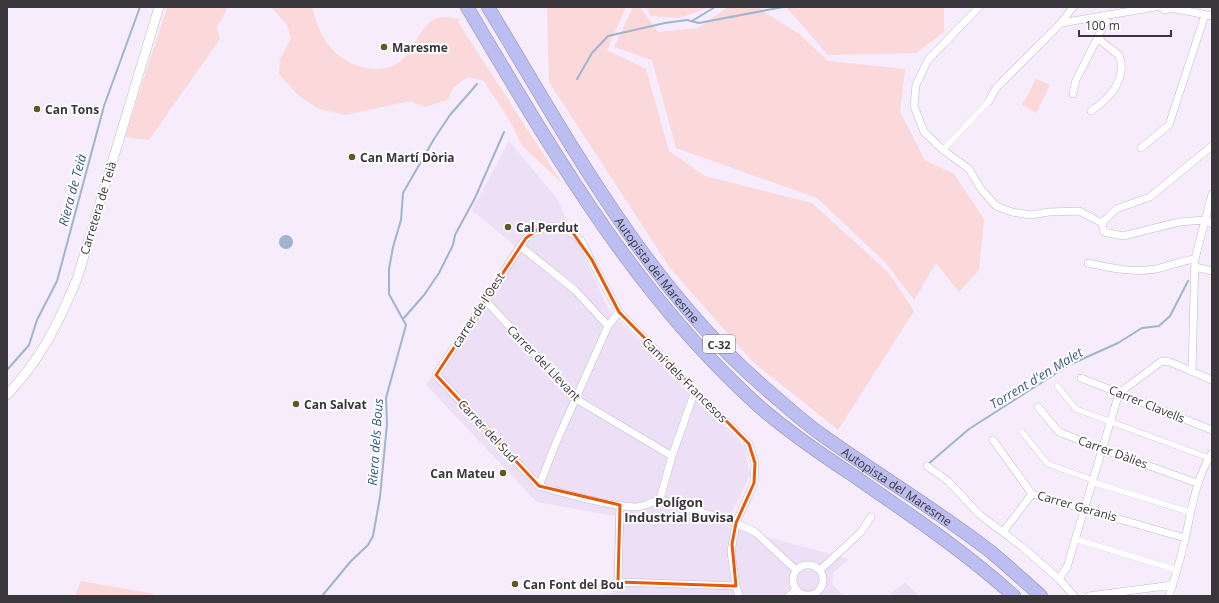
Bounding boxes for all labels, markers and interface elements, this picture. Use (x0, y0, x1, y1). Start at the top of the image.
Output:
scale bar (1079, 12, 1171, 38)
text: 100 m (1085, 17, 1120, 34)
place label: Maresme (392, 39, 448, 56)
marker: Maresme (379, 42, 389, 52)
place label: Can Tons (45, 101, 99, 118)
marker: Can Tons (32, 104, 42, 114)
place label: Can Martí Dòria (360, 149, 455, 166)
water label: Riera de Teià (54, 151, 90, 228)
marker: Can Martí Dòria (347, 152, 357, 162)
street label: Carretera de Teià (76, 159, 120, 257)
street label: Autopista del Maresme (611, 213, 704, 327)
place label: Cal Perdut (516, 219, 578, 236)
marker: Cal Perdut (503, 222, 513, 232)
street label: carrer de l'Oest (447, 269, 509, 351)
street label: Carrer del Llevant (503, 321, 585, 405)
street label: Camí dels Francesos (639, 334, 731, 426)
road number: C-32 (703, 335, 735, 353)
water label: Torrent d'en Malet (986, 343, 1087, 413)
street label: Carrer Clavells (1106, 381, 1188, 427)
place label: Can Salvat (304, 396, 367, 413)
street label: Carrer del Sud (454, 396, 522, 466)
water label: Riera dels Bous (363, 397, 387, 486)
marker: Can Salvat (291, 399, 301, 409)
street label: Carrer Dàlies (1076, 432, 1150, 473)
street label: Autopista del Maresme (839, 443, 956, 530)
place label: Can Mateu (430, 465, 495, 482)
marker: Can Mateu (498, 468, 508, 478)
street label: Carrer Geranis (1035, 487, 1119, 526)
district label: Polígon Industrial Buvisa (624, 493, 734, 526)
place label: Can Font del Bou (523, 576, 624, 593)
marker: Can Font del Bou (510, 579, 520, 589)

